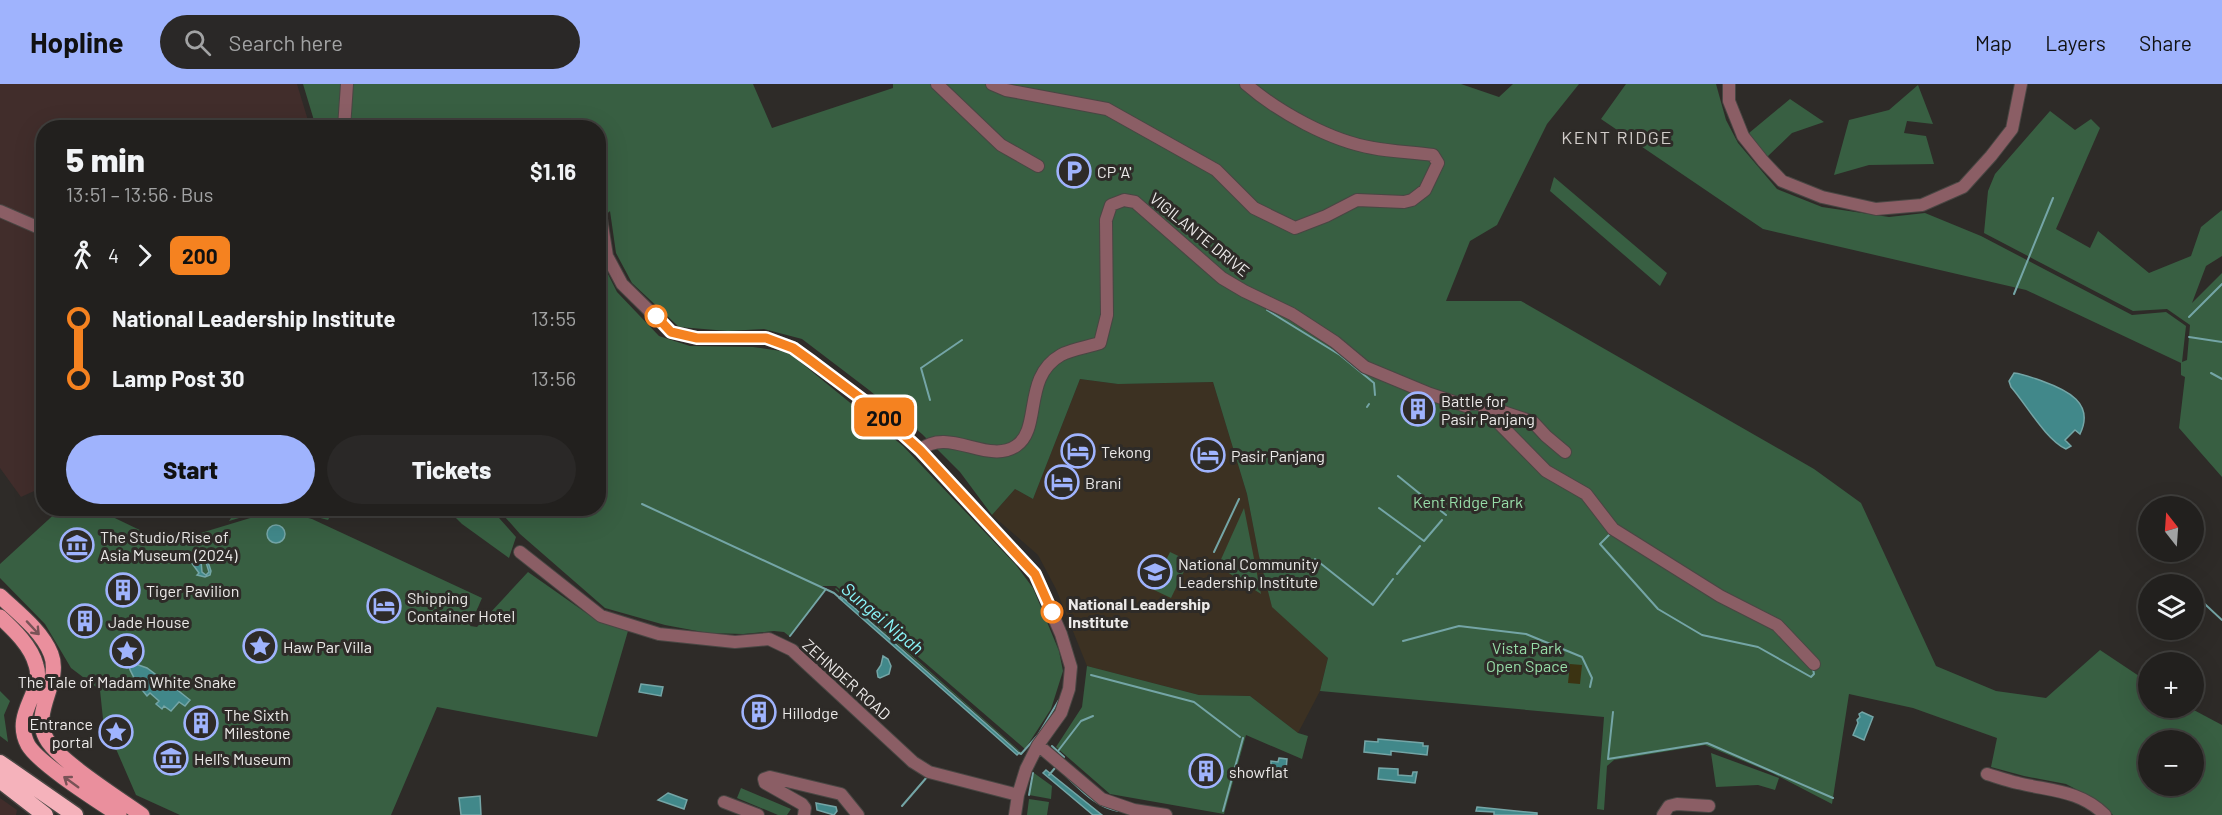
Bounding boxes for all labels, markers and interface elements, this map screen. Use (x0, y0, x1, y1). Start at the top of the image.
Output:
search box (160, 15, 580, 69)
text: Hopline (30, 25, 124, 59)
icon: search (181, 26, 214, 59)
text: Search here (229, 29, 343, 55)
text: Map (1975, 30, 2012, 55)
text: Layers (2045, 30, 2106, 55)
text: Share (2139, 30, 2192, 55)
district label: KENT RIDGE (1561, 126, 1673, 148)
text: 5 min (66, 139, 145, 179)
parking icon: CP 'A' (1056, 153, 1092, 189)
text: $1.16 (530, 158, 576, 184)
place label: CP 'A' (1097, 162, 1131, 181)
text: 13:51 – 13:56 · Bus (66, 182, 213, 206)
street label: VIGILANTE DRIVE (1146, 188, 1254, 280)
icon: walk (66, 239, 99, 272)
icon: forward (128, 239, 161, 272)
text: 4 (108, 243, 119, 267)
text: 200 (182, 243, 218, 268)
text: National Leadership Institute (112, 305, 395, 331)
unlabelled marker (645, 305, 667, 327)
text: 13:55 (531, 306, 576, 330)
text: Lamp Post 30 (112, 365, 244, 391)
text: 13:56 (531, 366, 576, 390)
building icon: Battle for Pasir Panjang (1400, 391, 1436, 427)
place label: Battle for Pasir Panjang (1441, 391, 1535, 428)
line badge: 200 (850, 398, 918, 436)
text: 200 (866, 405, 902, 430)
hotel icon: Tekong (1060, 433, 1096, 469)
button: Start (66, 435, 315, 504)
button: Tickets (327, 435, 576, 504)
hotel icon: Pasir Panjang (1190, 437, 1226, 473)
place label: Tekong (1101, 442, 1151, 461)
place label: Pasir Panjang (1231, 446, 1325, 465)
hotel icon: Brani (1044, 464, 1080, 500)
place label: Brani (1085, 473, 1122, 492)
park label: Kent Ridge Park (1413, 492, 1523, 511)
north arrow (2138, 496, 2204, 562)
map controls (2138, 496, 2204, 796)
museum icon: The Studio/Rise of Asia Museum (2024) (59, 527, 95, 563)
place label: The Studio/Rise of Asia Museum (2024) (100, 527, 238, 564)
school or university icon: National Community Leadership Institute (1137, 554, 1173, 590)
place label: National Community Leadership Institute (1178, 554, 1319, 591)
building icon: Tiger Pavilion (105, 572, 141, 608)
button: layers (2138, 574, 2204, 640)
water label: Sungei Nipah (837, 577, 929, 659)
place label: Tiger Pavilion (146, 581, 239, 600)
hotel icon: Shipping Container Hotel (366, 588, 402, 624)
place label: Shipping Container Hotel (407, 588, 515, 625)
place label: National Leadership Institute (1068, 594, 1210, 631)
marker: National Leadership Institute (1041, 601, 1063, 623)
building icon: Jade House (67, 603, 103, 639)
place label: Jade House (108, 612, 190, 631)
one-way arrow (25, 621, 40, 636)
place icon: Haw Par Villa (242, 628, 278, 664)
place icon: The Tale of Madam White Snake (109, 633, 145, 669)
street label: ZEHNDER ROAD (799, 635, 895, 723)
place label: Haw Par Villa (283, 637, 372, 656)
park label: Vista Park Open Space (1486, 638, 1568, 675)
button: + (2138, 652, 2204, 718)
place label: The Tale of Madam White Snake (18, 672, 236, 691)
building icon: Hillodge (741, 694, 777, 730)
place label: Hillodge (782, 703, 838, 722)
building icon: The Sixth Milestone (183, 705, 219, 741)
place label: The Sixth Milestone (224, 705, 291, 742)
place label: Entrance portal (30, 714, 93, 751)
place icon: Entrance portal (98, 714, 134, 750)
button: − (2138, 730, 2204, 796)
museum icon: Hell's Museum (153, 740, 189, 776)
place label: Hell's Museum (194, 749, 291, 768)
building icon: showflat (1188, 753, 1224, 789)
place label: showflat (1229, 762, 1288, 781)
one-way arrow (64, 776, 80, 788)

